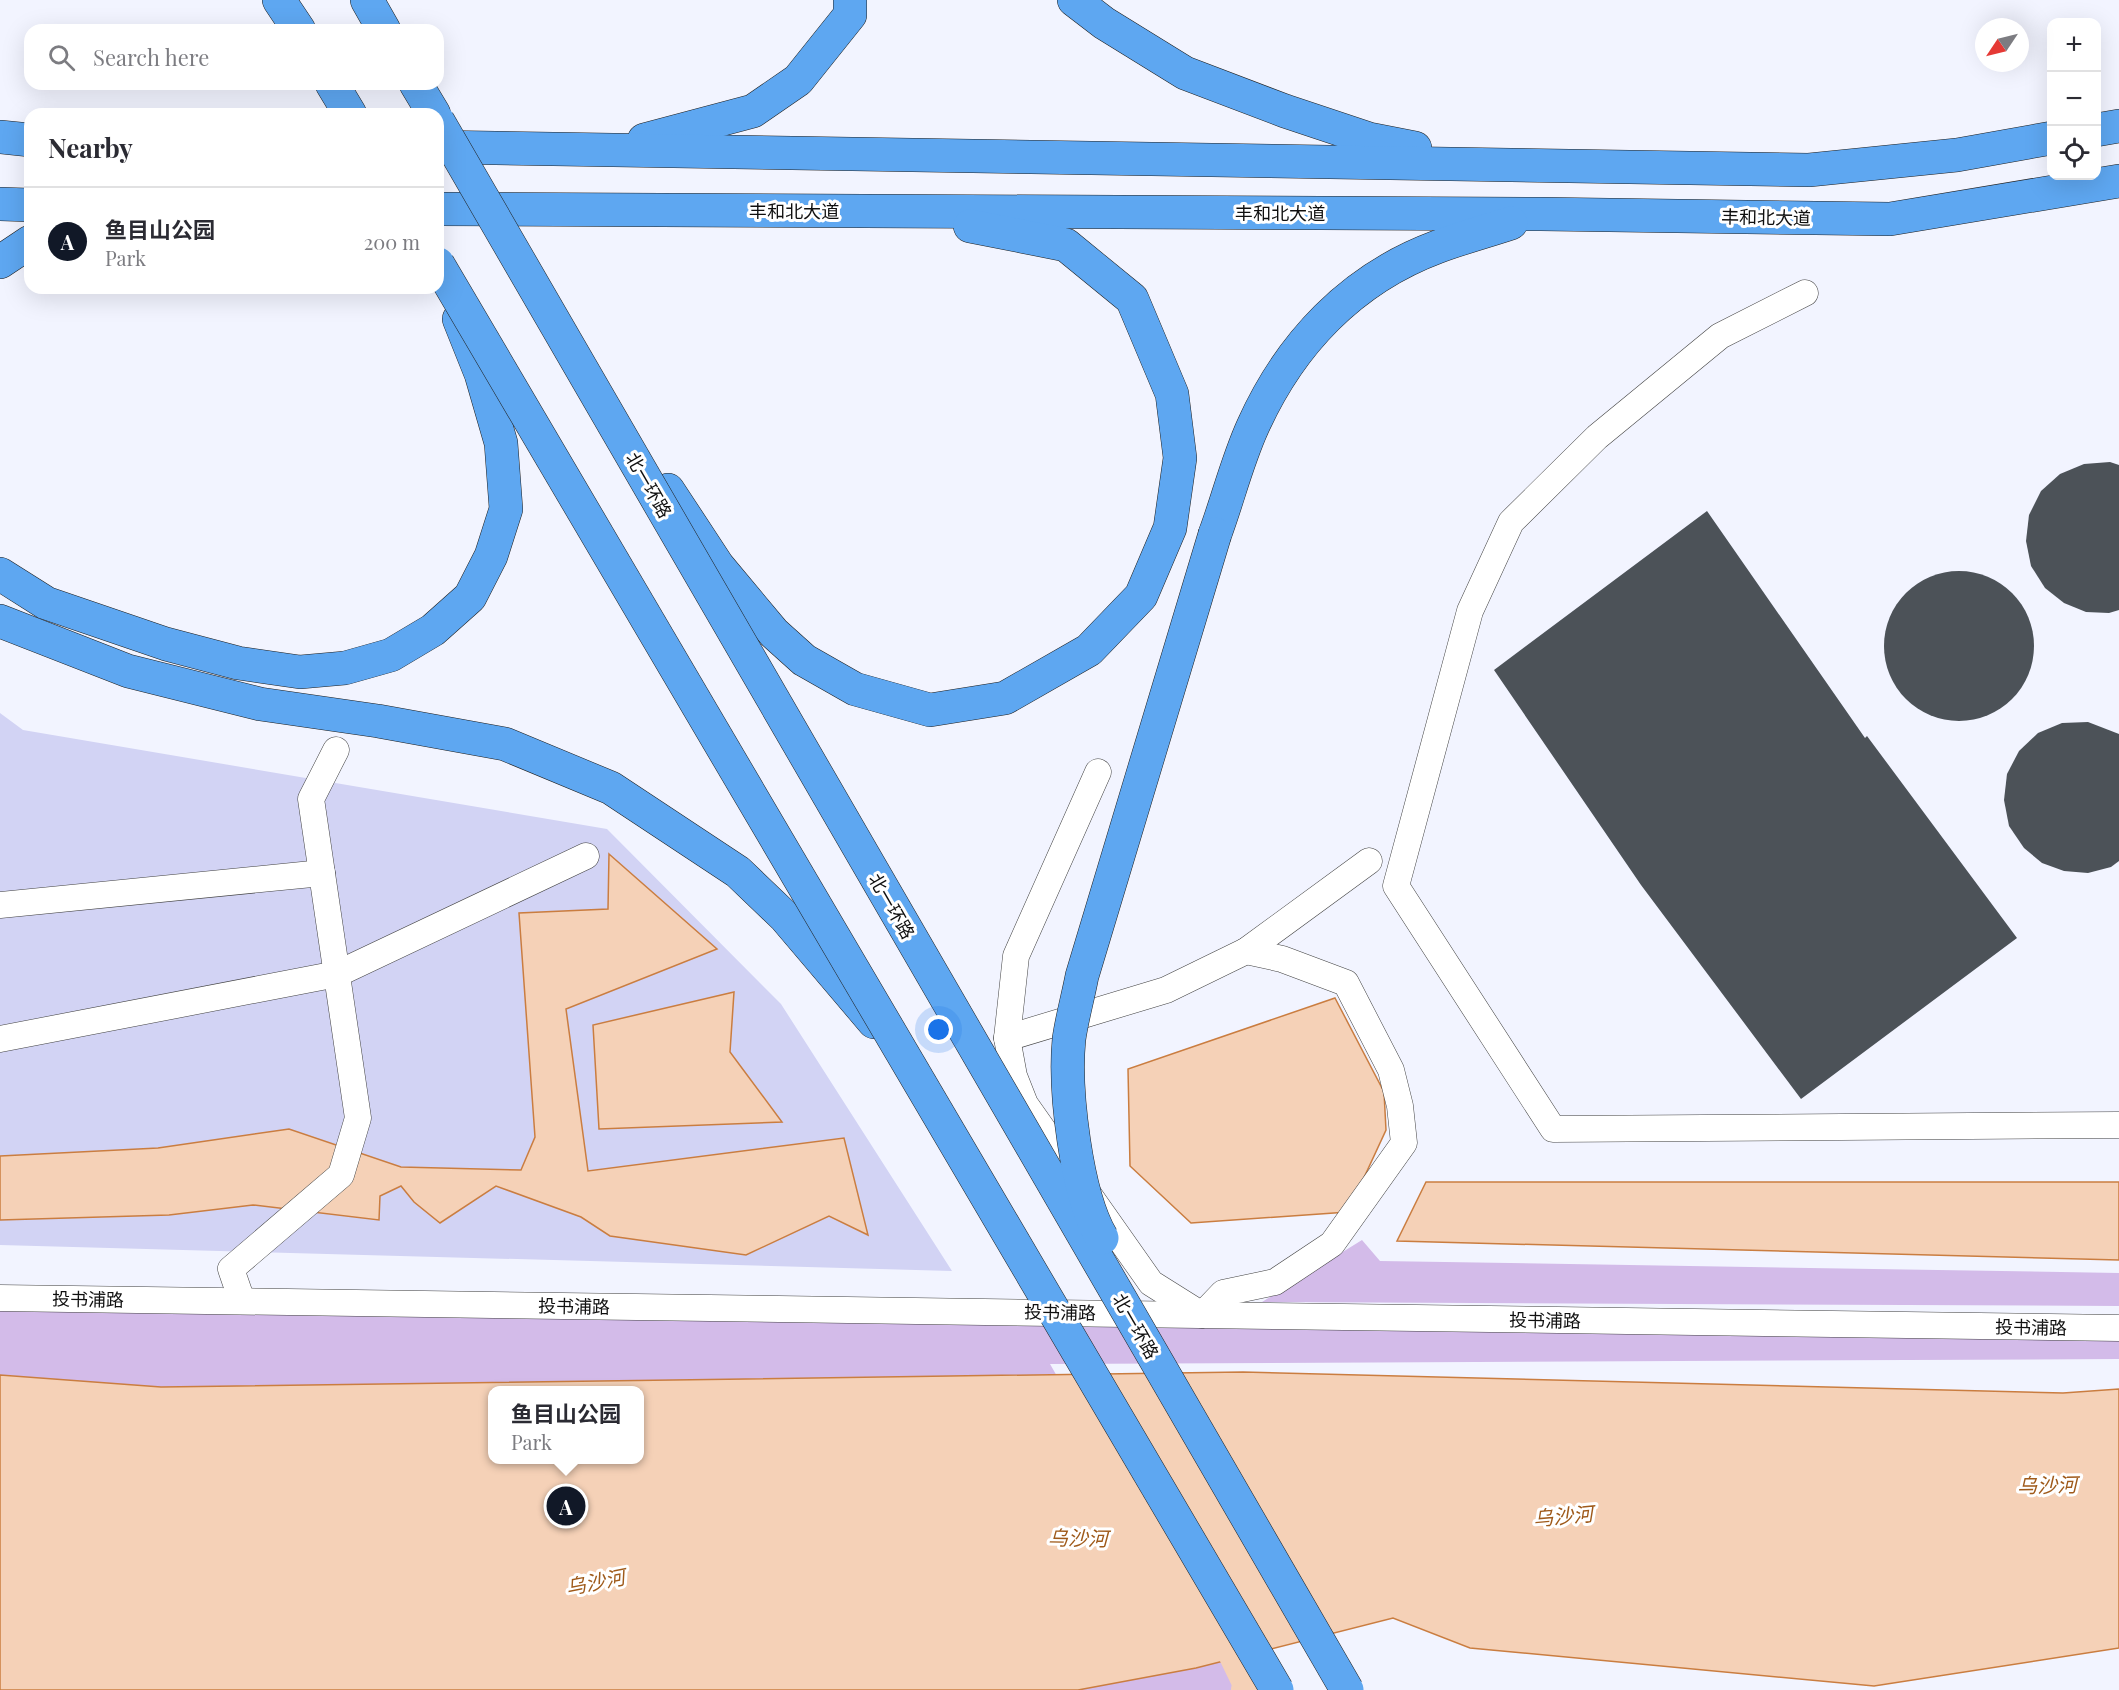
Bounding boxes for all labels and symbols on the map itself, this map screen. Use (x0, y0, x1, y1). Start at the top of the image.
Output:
north arrow (1975, 18, 2029, 72)
street label: 丰和北大道 (749, 199, 839, 223)
street label: 丰和北大道 (1235, 201, 1325, 225)
street label: 丰和北大道 (1721, 204, 1811, 230)
street label: 北一环路 (621, 448, 677, 522)
street label: 北一环路 (864, 869, 920, 943)
your location (924, 1015, 953, 1044)
street label: 投书浦路 (52, 1286, 124, 1312)
street label: 北一环路 (1108, 1289, 1164, 1363)
street label: 投书浦路 (538, 1293, 610, 1319)
street label: 投书浦路 (1024, 1299, 1096, 1325)
street label: 投书浦路 (1509, 1307, 1581, 1333)
street label: 投书浦路 (1995, 1314, 2067, 1340)
water label: 乌沙河 (2017, 1470, 2081, 1498)
pin: A (546, 1484, 586, 1528)
water label: 乌沙河 (1532, 1499, 1598, 1531)
water label: 乌沙河 (1048, 1523, 1112, 1551)
water label: 乌沙河 (563, 1561, 631, 1600)

